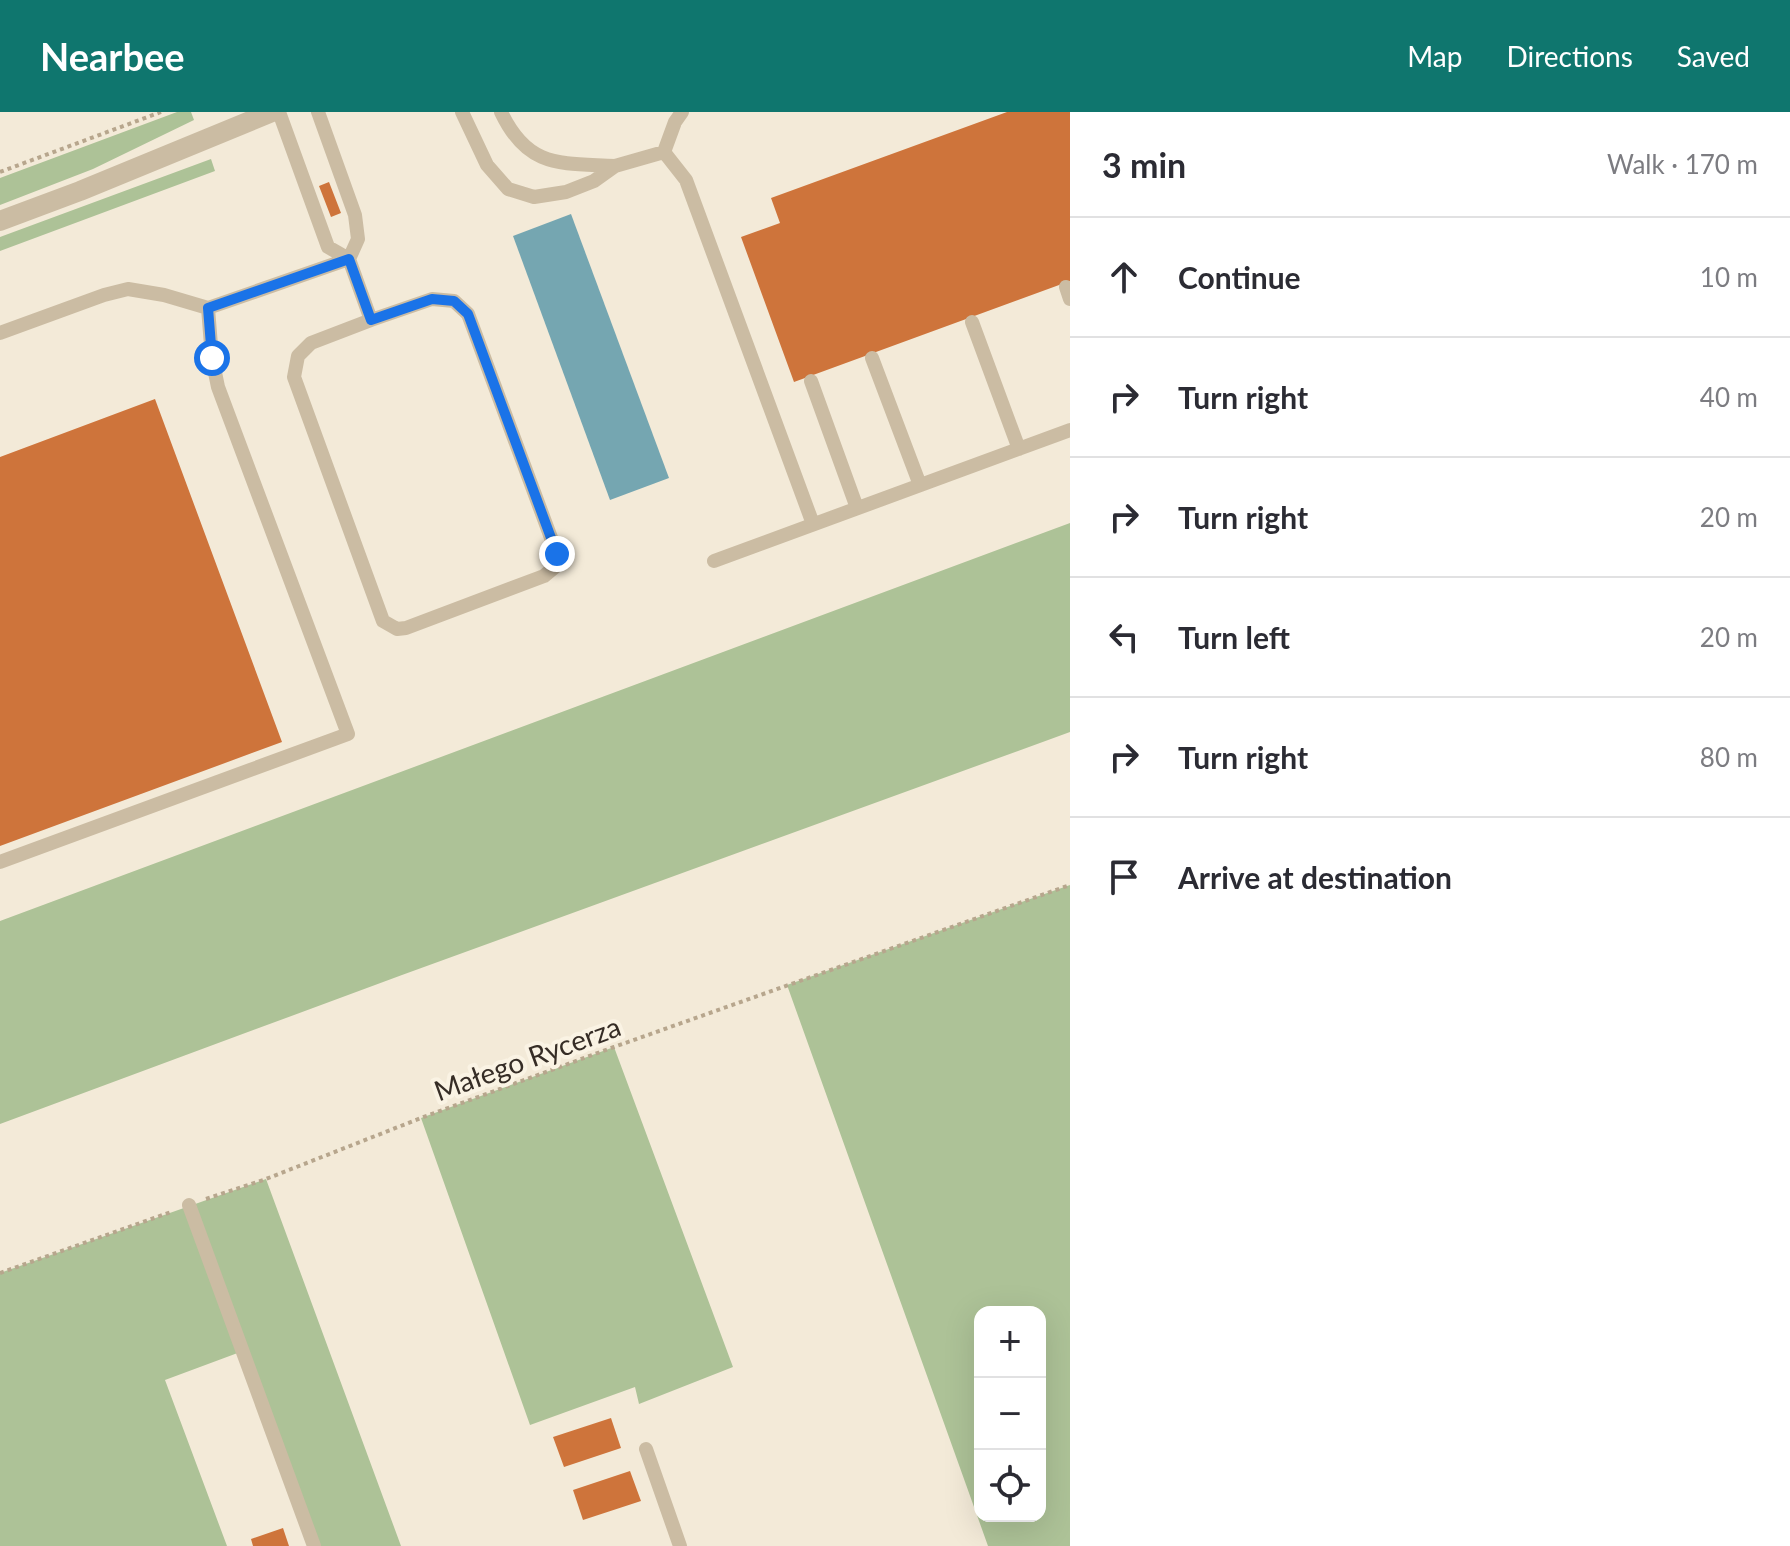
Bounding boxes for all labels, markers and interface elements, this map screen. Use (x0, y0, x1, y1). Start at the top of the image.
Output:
text: Nearbee (40, 33, 185, 79)
text: Map (1407, 39, 1462, 73)
text: Directions (1506, 39, 1633, 73)
text: Saved (1677, 39, 1750, 73)
text: 3 min (1102, 144, 1186, 185)
text: Walk · 170 m (1607, 148, 1758, 180)
icon: ahead (1102, 255, 1146, 299)
text: Continue (1178, 259, 1301, 295)
text: 10 m (1700, 261, 1758, 293)
route start (194, 340, 230, 376)
icon: right (1102, 375, 1146, 419)
text: Turn right (1178, 379, 1308, 415)
text: 40 m (1700, 381, 1758, 413)
icon: right (1102, 495, 1146, 539)
text: Turn right (1178, 499, 1308, 535)
text: 20 m (1700, 501, 1758, 533)
route end (539, 536, 575, 572)
icon: left (1102, 615, 1146, 659)
text: Turn left (1178, 619, 1290, 655)
text: 20 m (1700, 621, 1758, 653)
icon: right (1102, 735, 1146, 779)
text: Turn right (1178, 739, 1308, 775)
text: 80 m (1700, 741, 1758, 773)
icon: arrive (1102, 855, 1146, 899)
text: Arrive at destination (1178, 859, 1452, 895)
street label: Małego Rycerza (429, 1008, 625, 1108)
map controls (974, 1306, 1046, 1522)
button: + (974, 1306, 1046, 1378)
button: − (974, 1378, 1046, 1450)
button: locate (974, 1450, 1046, 1522)

